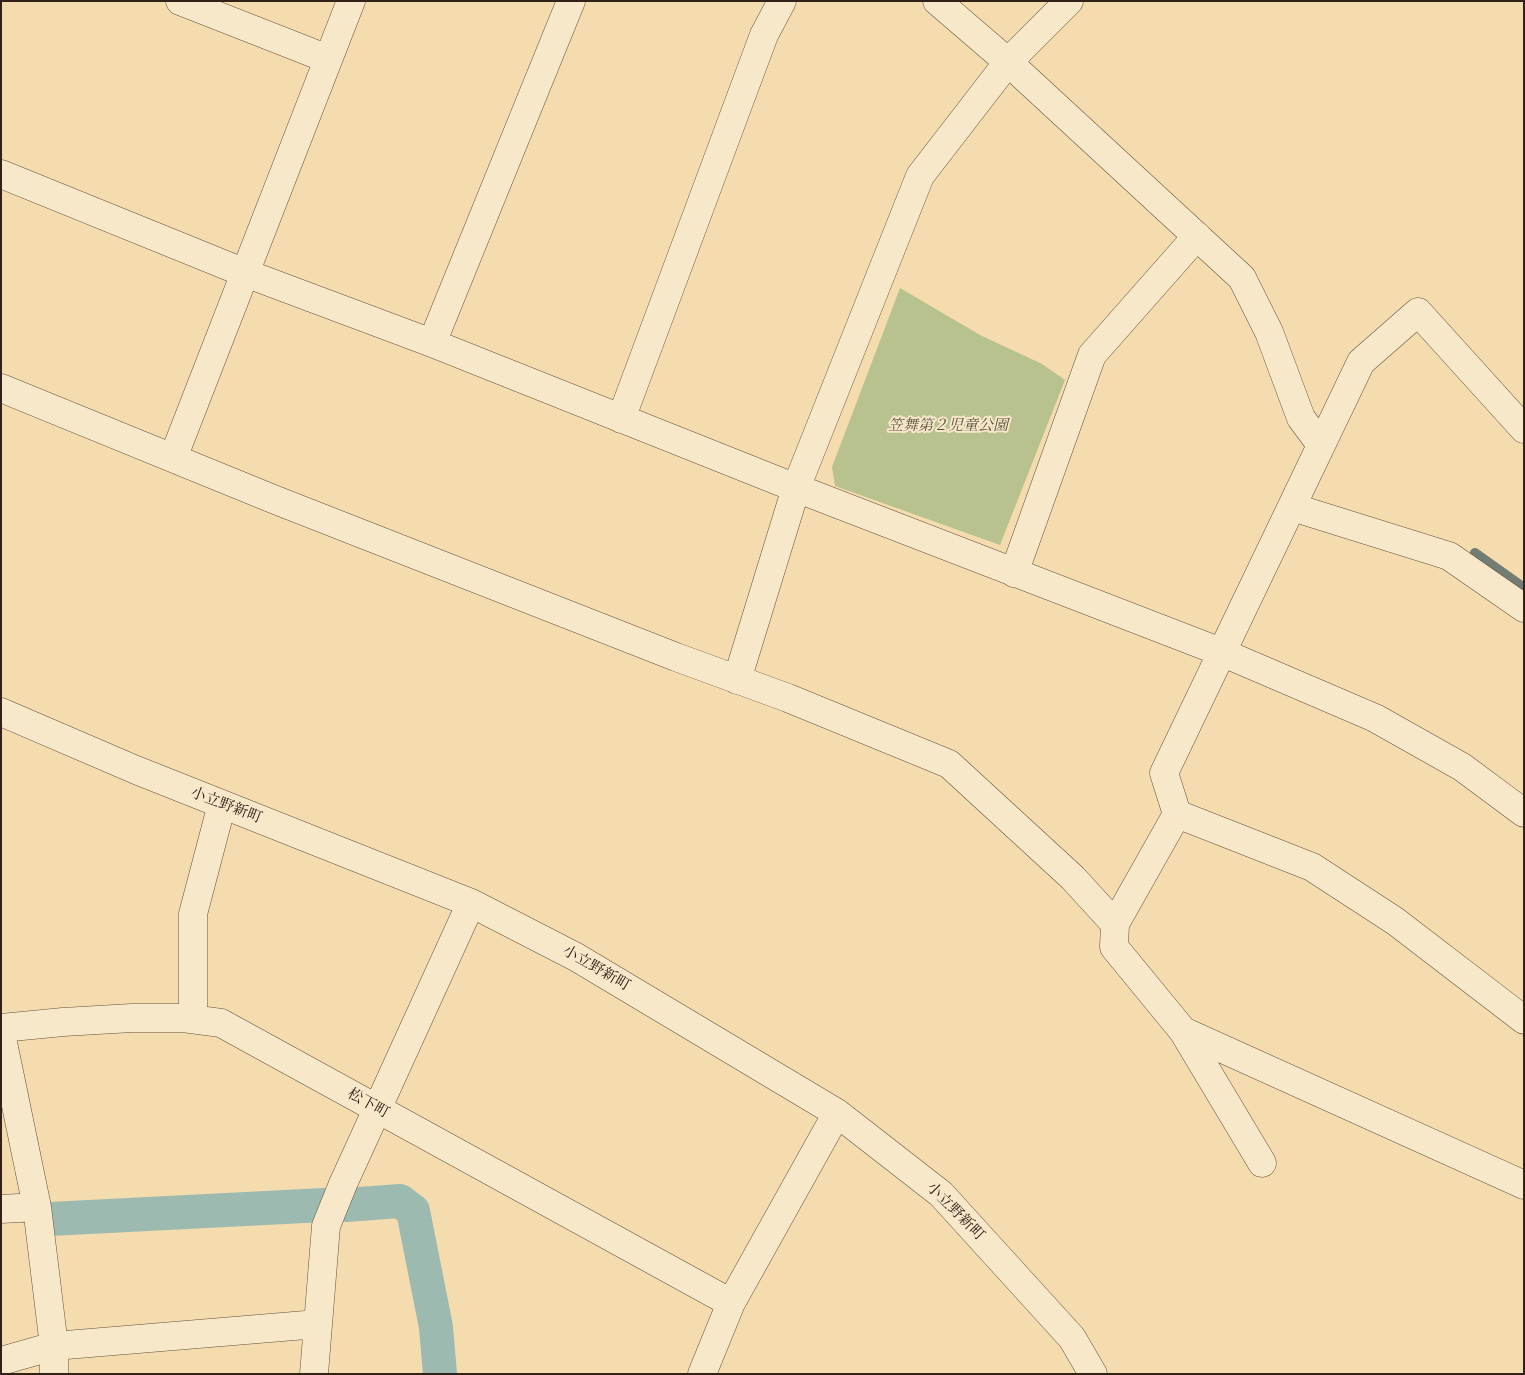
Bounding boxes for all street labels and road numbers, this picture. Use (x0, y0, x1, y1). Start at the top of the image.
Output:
street label: 小立野新町 (188, 784, 264, 828)
street label: 小立野新町 (559, 942, 633, 996)
street label: 松下町 (344, 1085, 392, 1123)
street label: 小立野新町 (922, 1179, 988, 1245)

